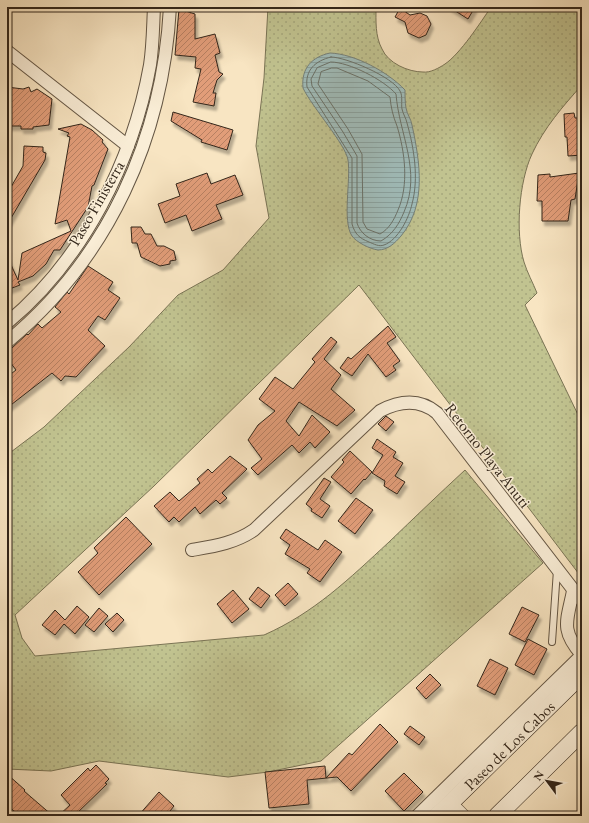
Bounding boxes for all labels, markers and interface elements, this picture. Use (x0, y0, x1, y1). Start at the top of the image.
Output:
street label: Paseo Finisterra (64, 156, 130, 250)
street label: Retorno Playa Anuti (440, 399, 535, 512)
street label: Paseo de Los Cabos (460, 697, 559, 795)
north arrow (527, 761, 567, 801)
text: N (530, 768, 547, 783)

